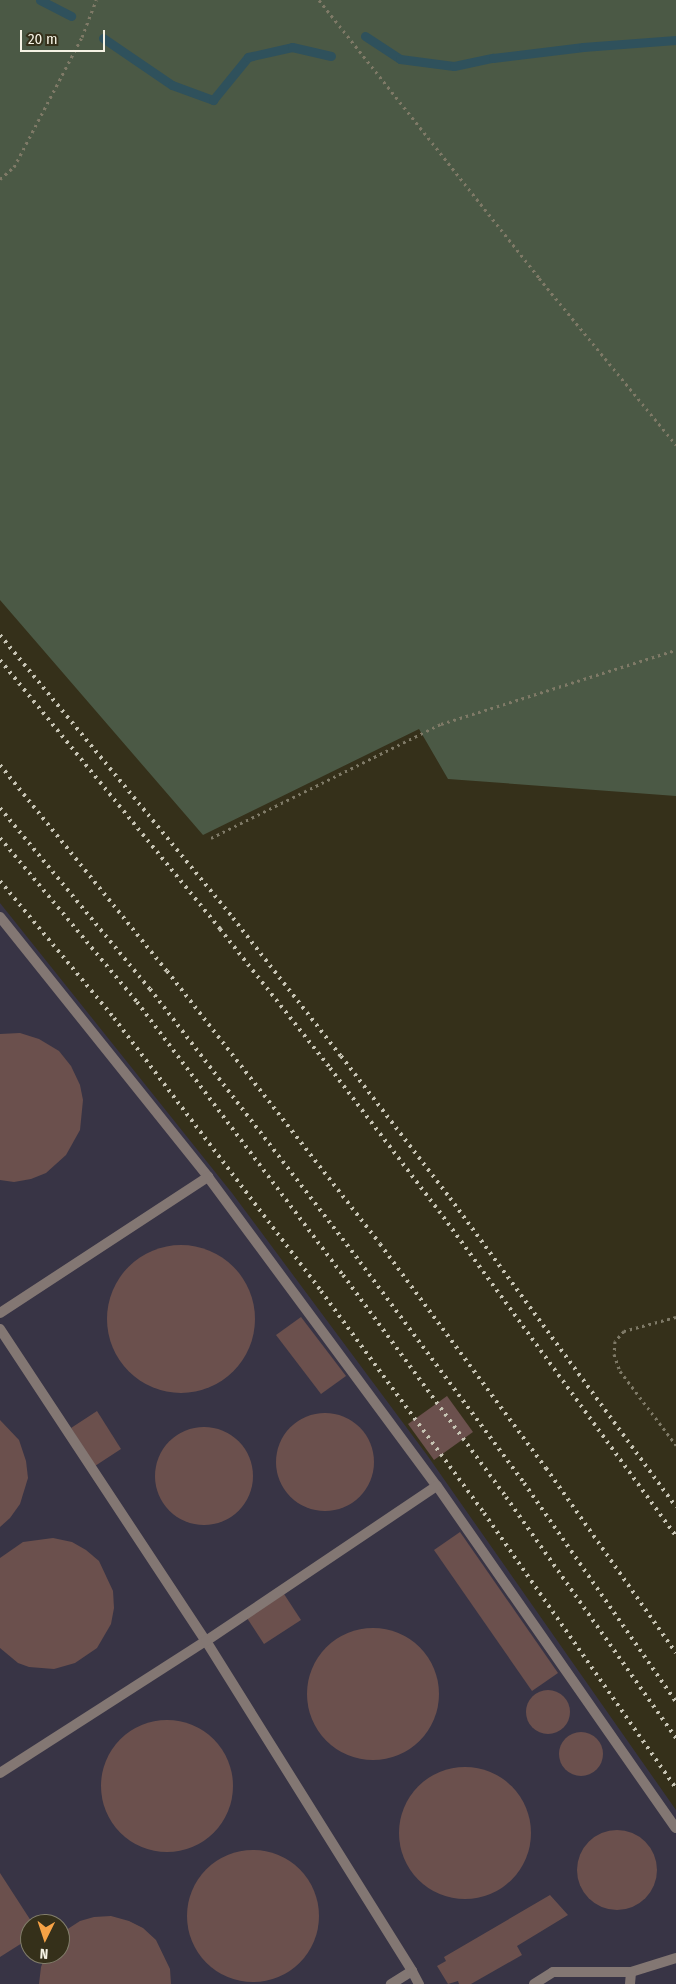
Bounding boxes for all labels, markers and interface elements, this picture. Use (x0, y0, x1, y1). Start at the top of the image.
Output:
scale bar (22, 20, 108, 52)
text: 20 m (28, 30, 58, 48)
north arrow (20, 1914, 70, 1964)
text: N (39, 1945, 49, 1962)

